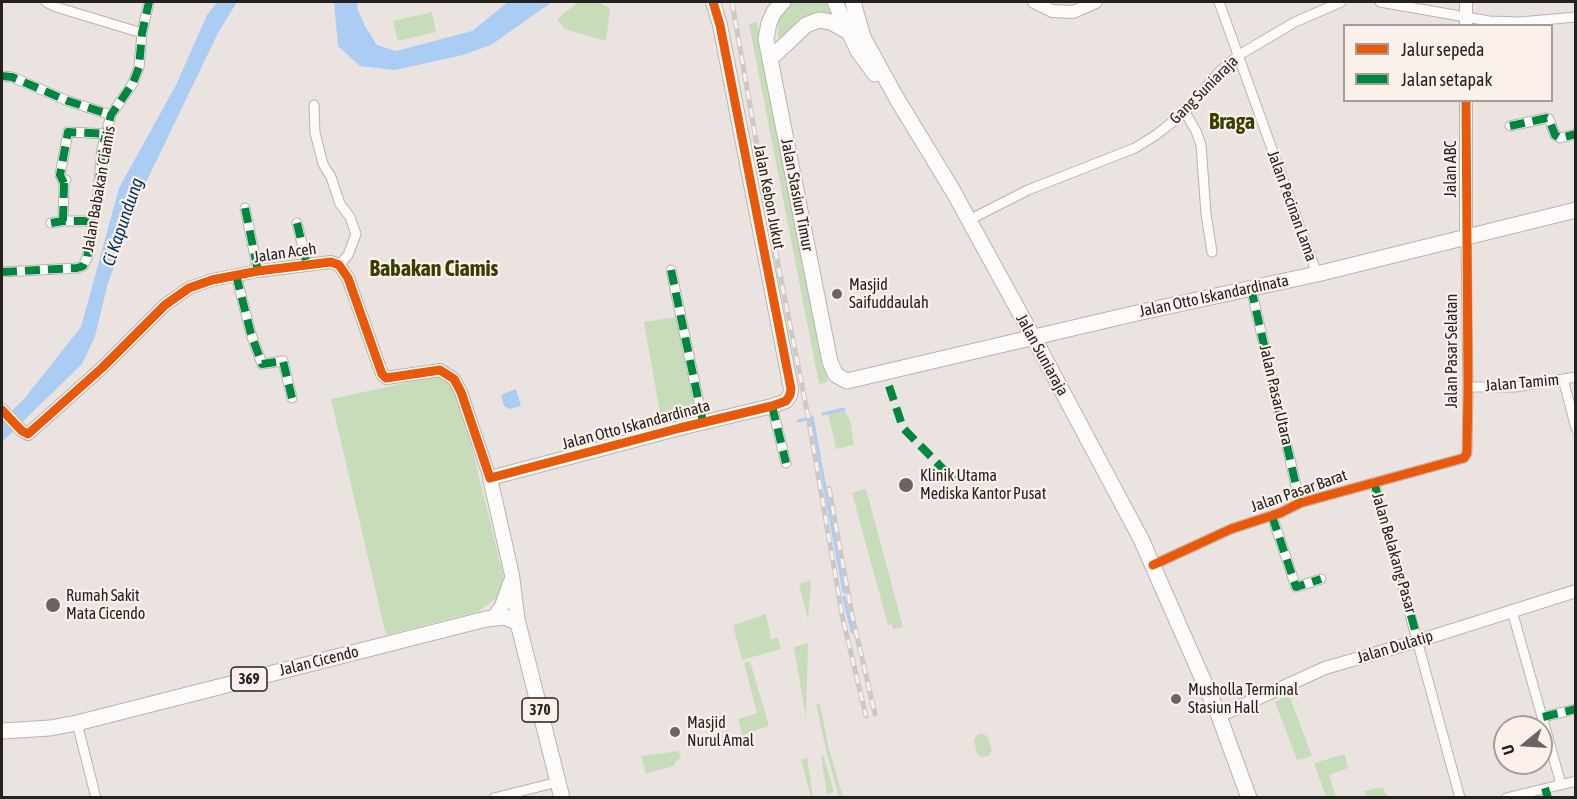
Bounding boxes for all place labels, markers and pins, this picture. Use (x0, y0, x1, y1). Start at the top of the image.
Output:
place label: Masjid Saifuddaulah (849, 275, 929, 313)
marker: Masjid Saifuddaulah (830, 287, 844, 301)
place label: Klinik Utama Mediska Kantor Pusat (920, 466, 1046, 504)
marker: Klinik Utama Mediska Kantor Pusat (897, 476, 915, 494)
place label: Rumah Sakit Mata Cicendo (66, 586, 145, 624)
marker: Rumah Sakit Mata Cicendo (44, 596, 62, 614)
place label: Musholla Terminal Stasiun Hall (1188, 680, 1298, 718)
marker: Musholla Terminal Stasiun Hall (1169, 692, 1183, 706)
place label: Masjid Nurul Amal (687, 713, 754, 751)
marker: Masjid Nurul Amal (668, 725, 682, 739)

